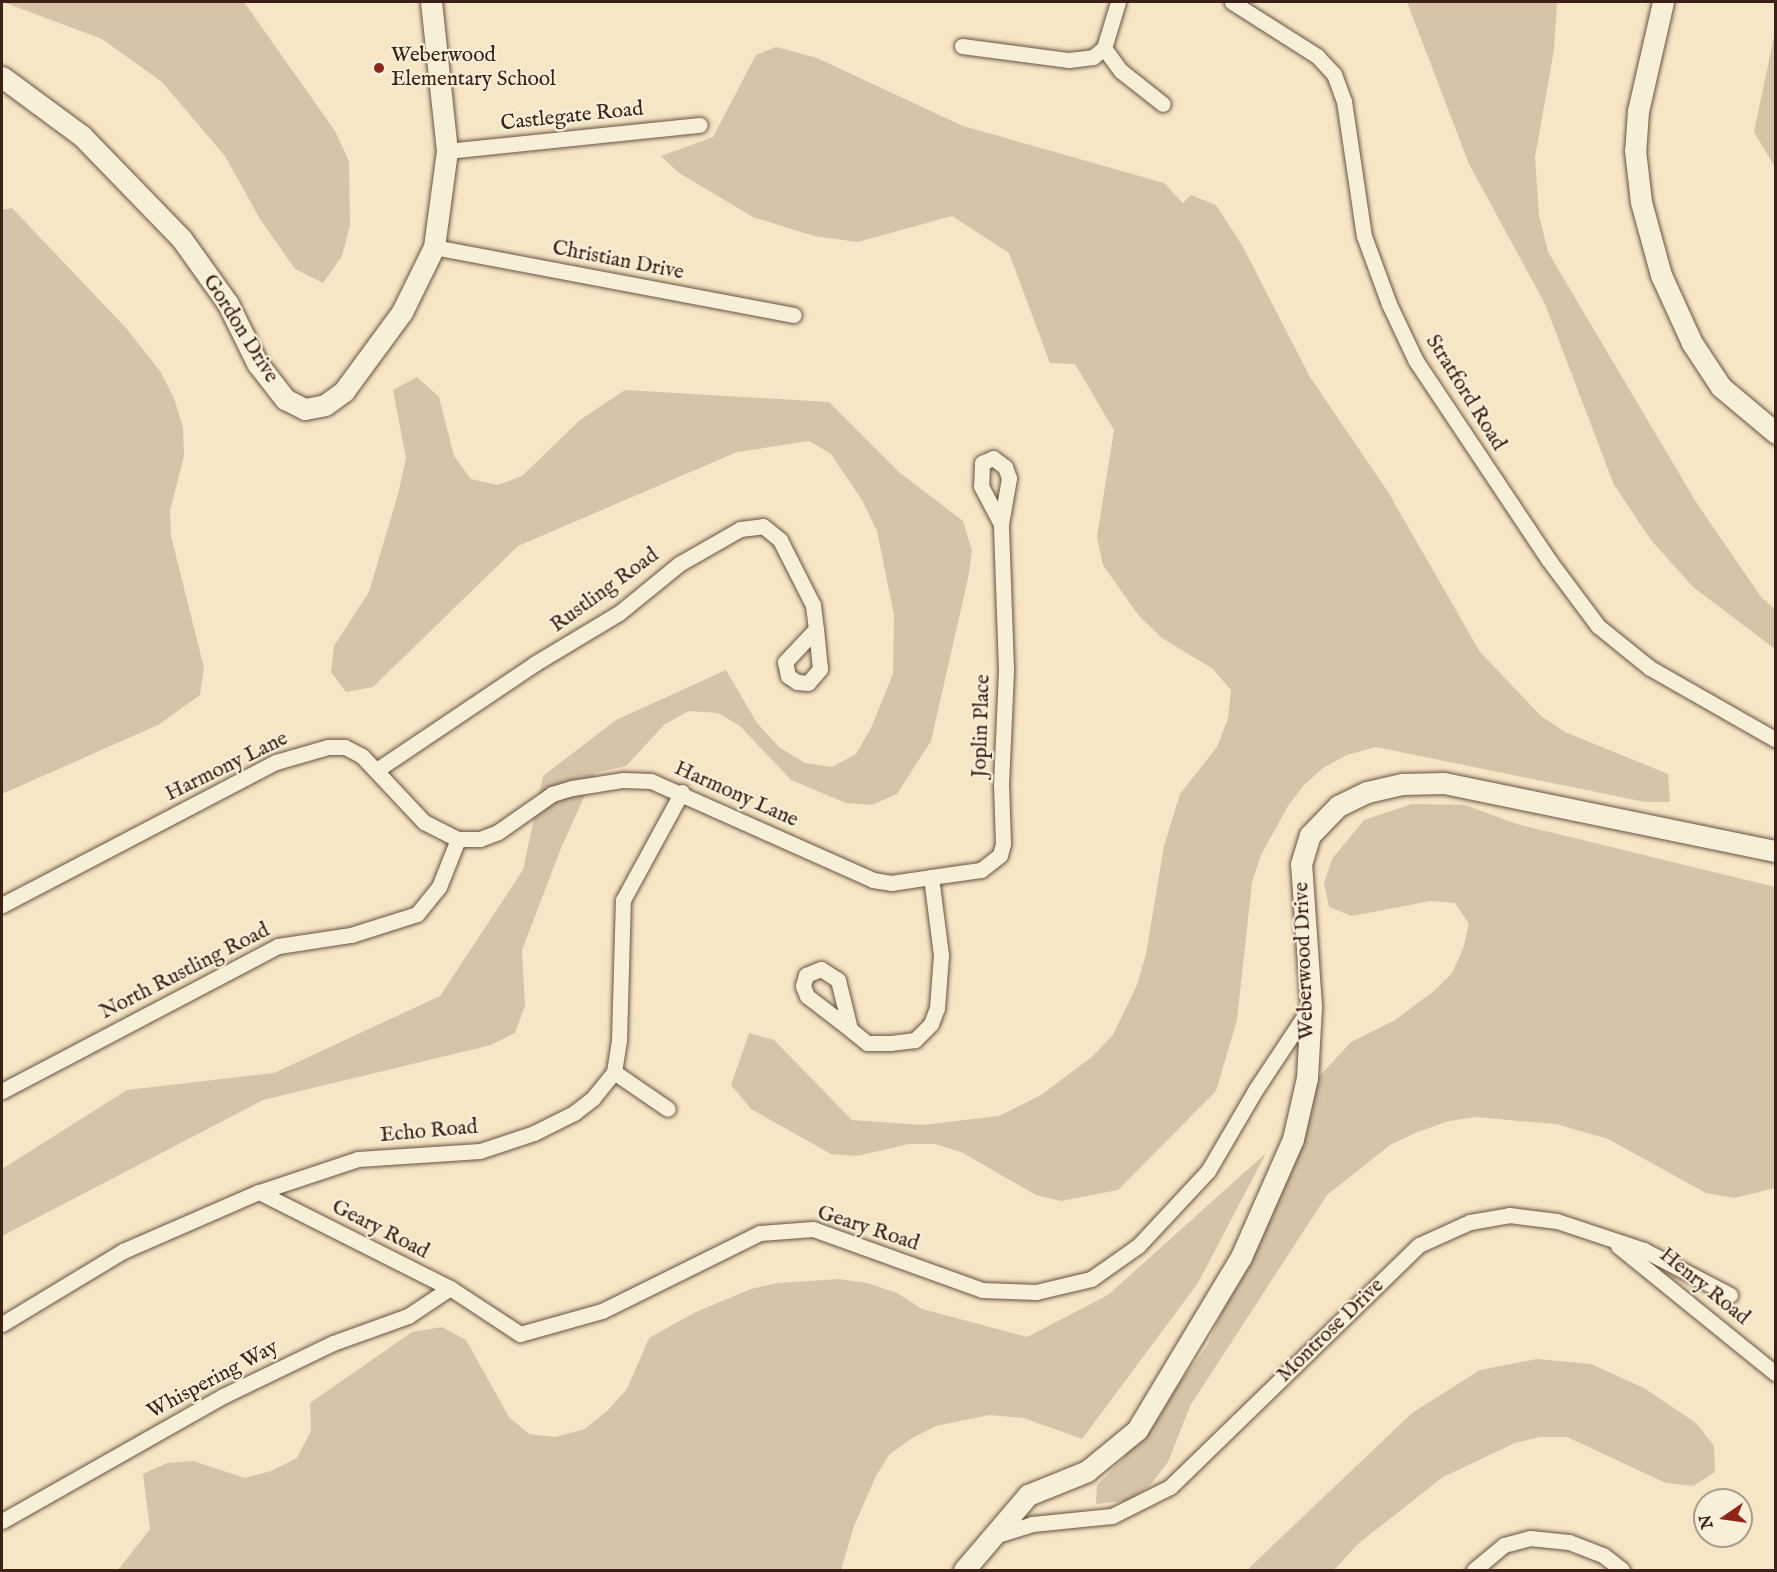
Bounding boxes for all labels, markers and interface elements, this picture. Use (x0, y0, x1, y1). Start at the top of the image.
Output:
place label: Weberwood Elementary School (391, 43, 556, 93)
marker: Weberwood Elementary School (372, 61, 386, 75)
street label: Castlegate Road (499, 97, 645, 137)
street label: Christian Drive (550, 236, 686, 286)
street label: Gordon Drive (197, 270, 283, 388)
street label: Stratford Road (1419, 330, 1511, 456)
street label: Rustling Road (546, 543, 664, 639)
street label: Joplin Place (968, 674, 996, 778)
street label: Harmony Lane (162, 727, 292, 807)
street label: Harmony Lane (670, 756, 802, 834)
street label: Weberwood Drive (1290, 882, 1320, 1040)
street label: North Rustling Road (96, 918, 274, 1026)
street label: Echo Road (379, 1115, 479, 1149)
street label: Geary Road (327, 1195, 433, 1265)
street label: Geary Road (814, 1201, 922, 1257)
street label: Henry Road (1654, 1243, 1754, 1331)
street label: Montrose Drive (1272, 1274, 1390, 1388)
street label: Whispering Way (143, 1335, 283, 1425)
north arrow (1693, 1488, 1753, 1548)
text: N (1696, 1513, 1719, 1531)

